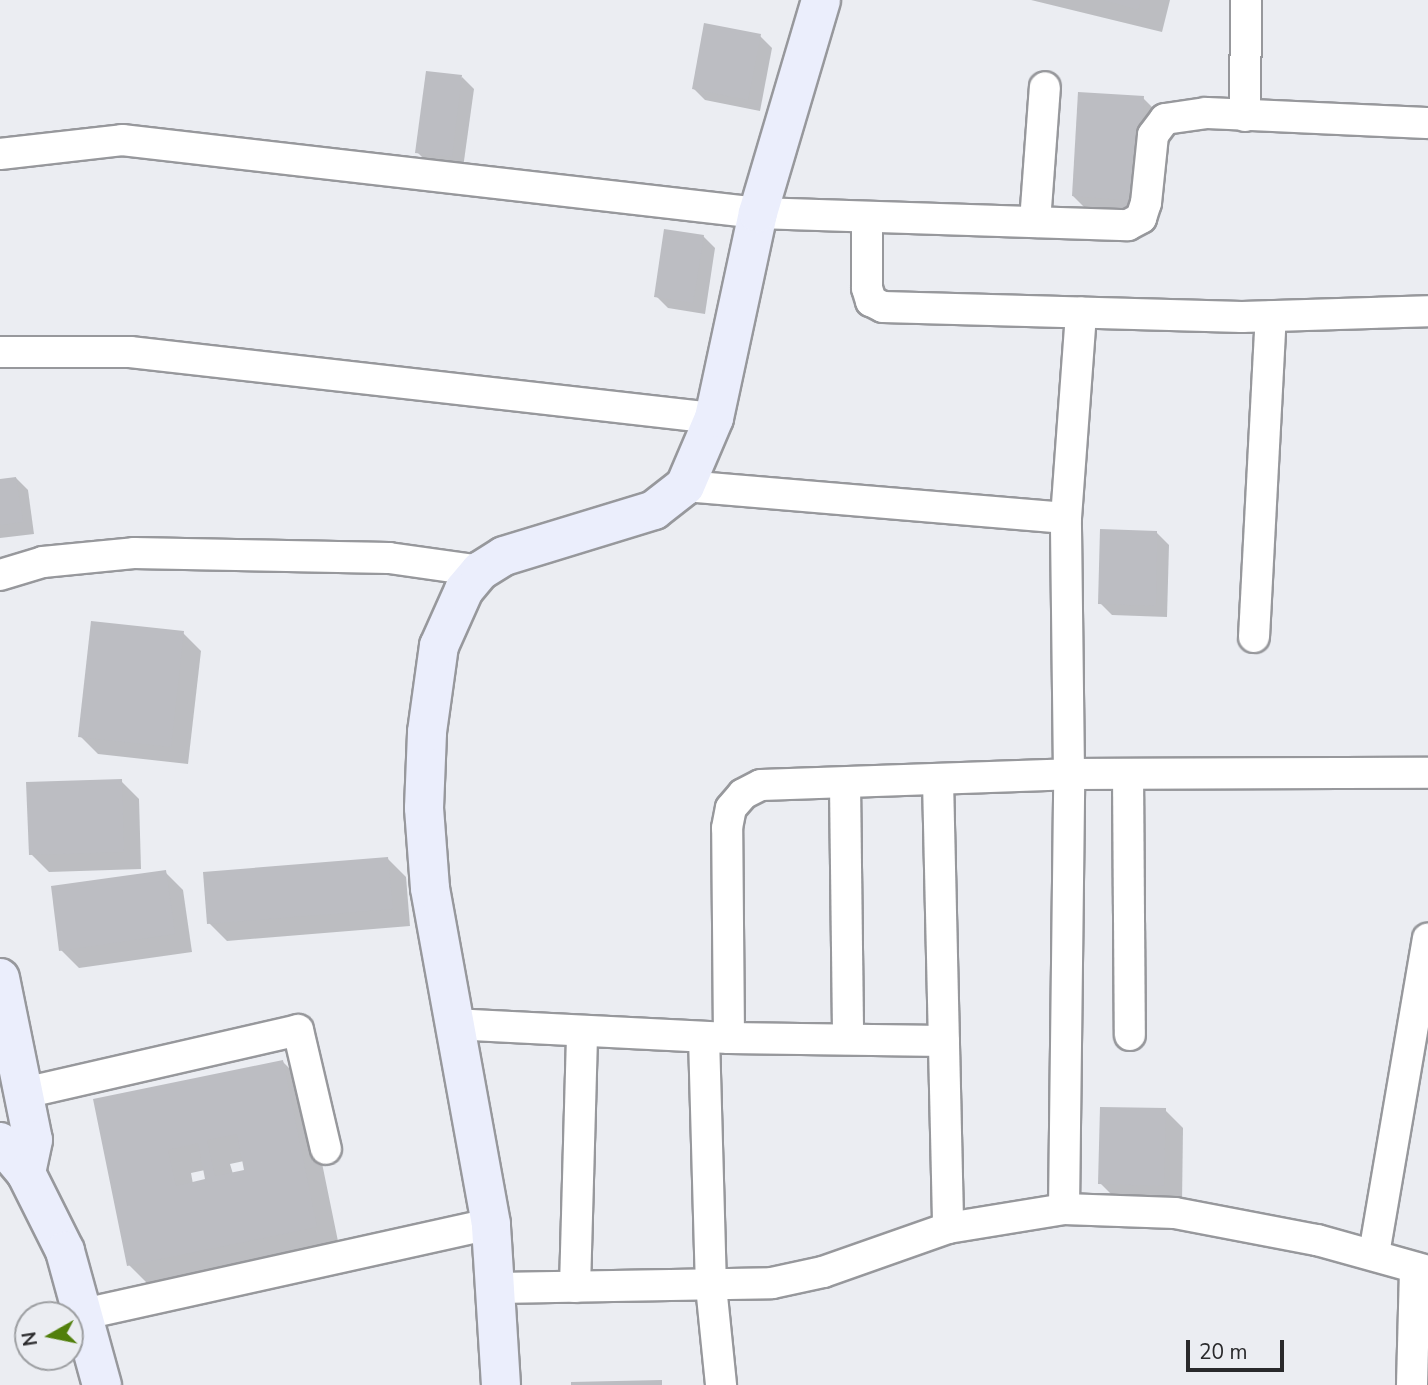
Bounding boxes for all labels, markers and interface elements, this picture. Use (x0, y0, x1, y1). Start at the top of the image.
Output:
north arrow (14, 1301, 84, 1371)
scale bar (1190, 1326, 1288, 1370)
text: N (16, 1330, 44, 1348)
text: 20 m (1199, 1338, 1248, 1366)

